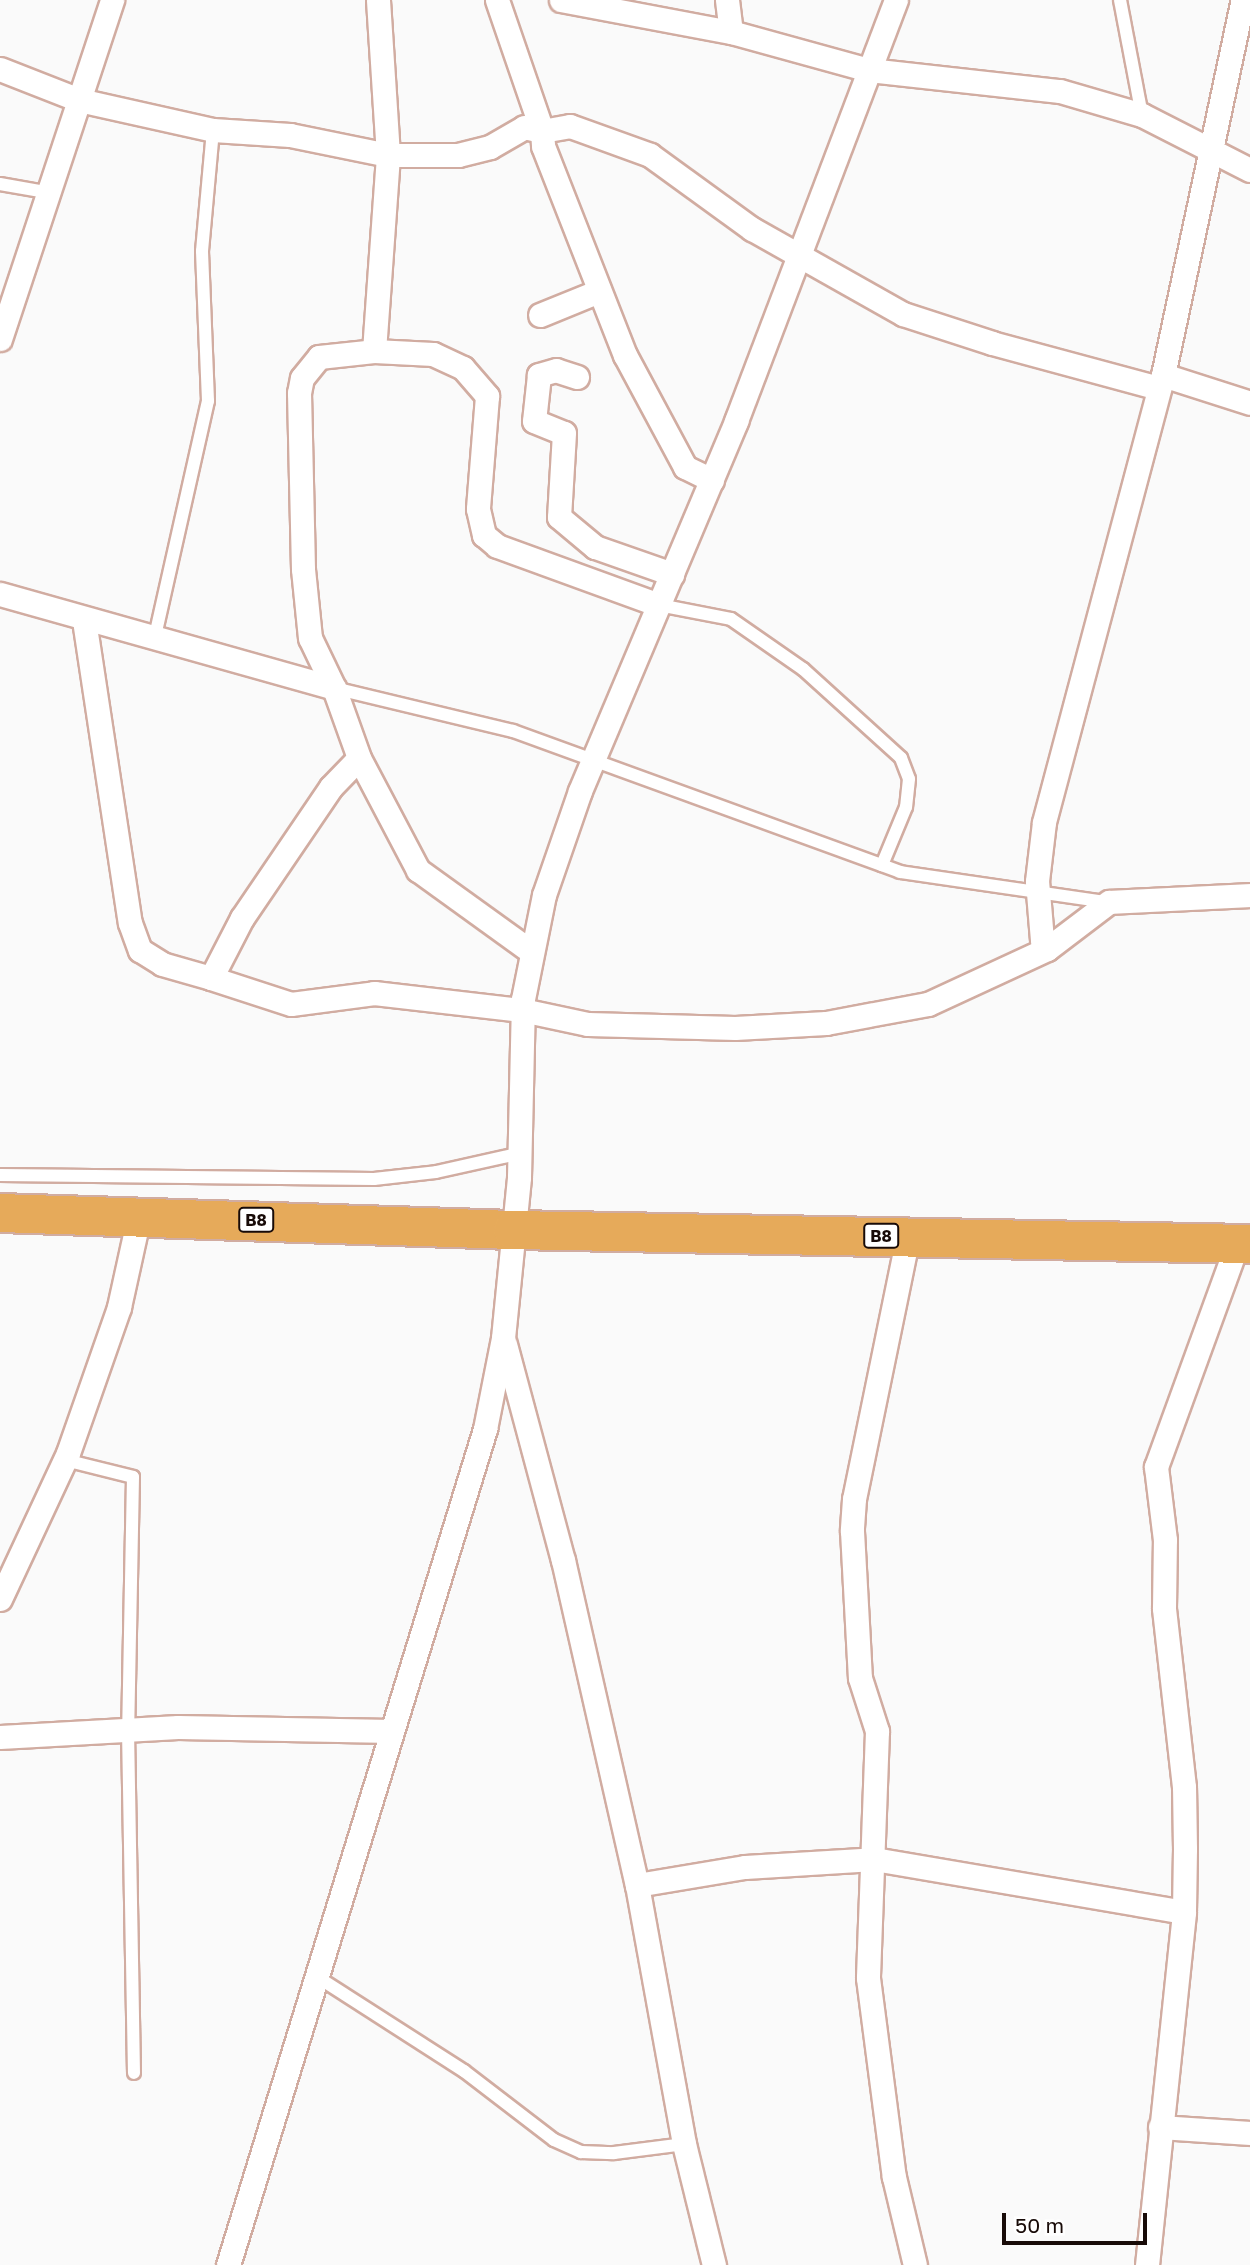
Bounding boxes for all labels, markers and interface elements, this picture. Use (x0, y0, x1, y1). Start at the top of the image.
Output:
road number: B8 (237, 1208, 275, 1232)
road number: B8 (862, 1224, 900, 1248)
scale bar (1005, 2198, 1150, 2242)
text: 50 m (1015, 2212, 1064, 2238)

